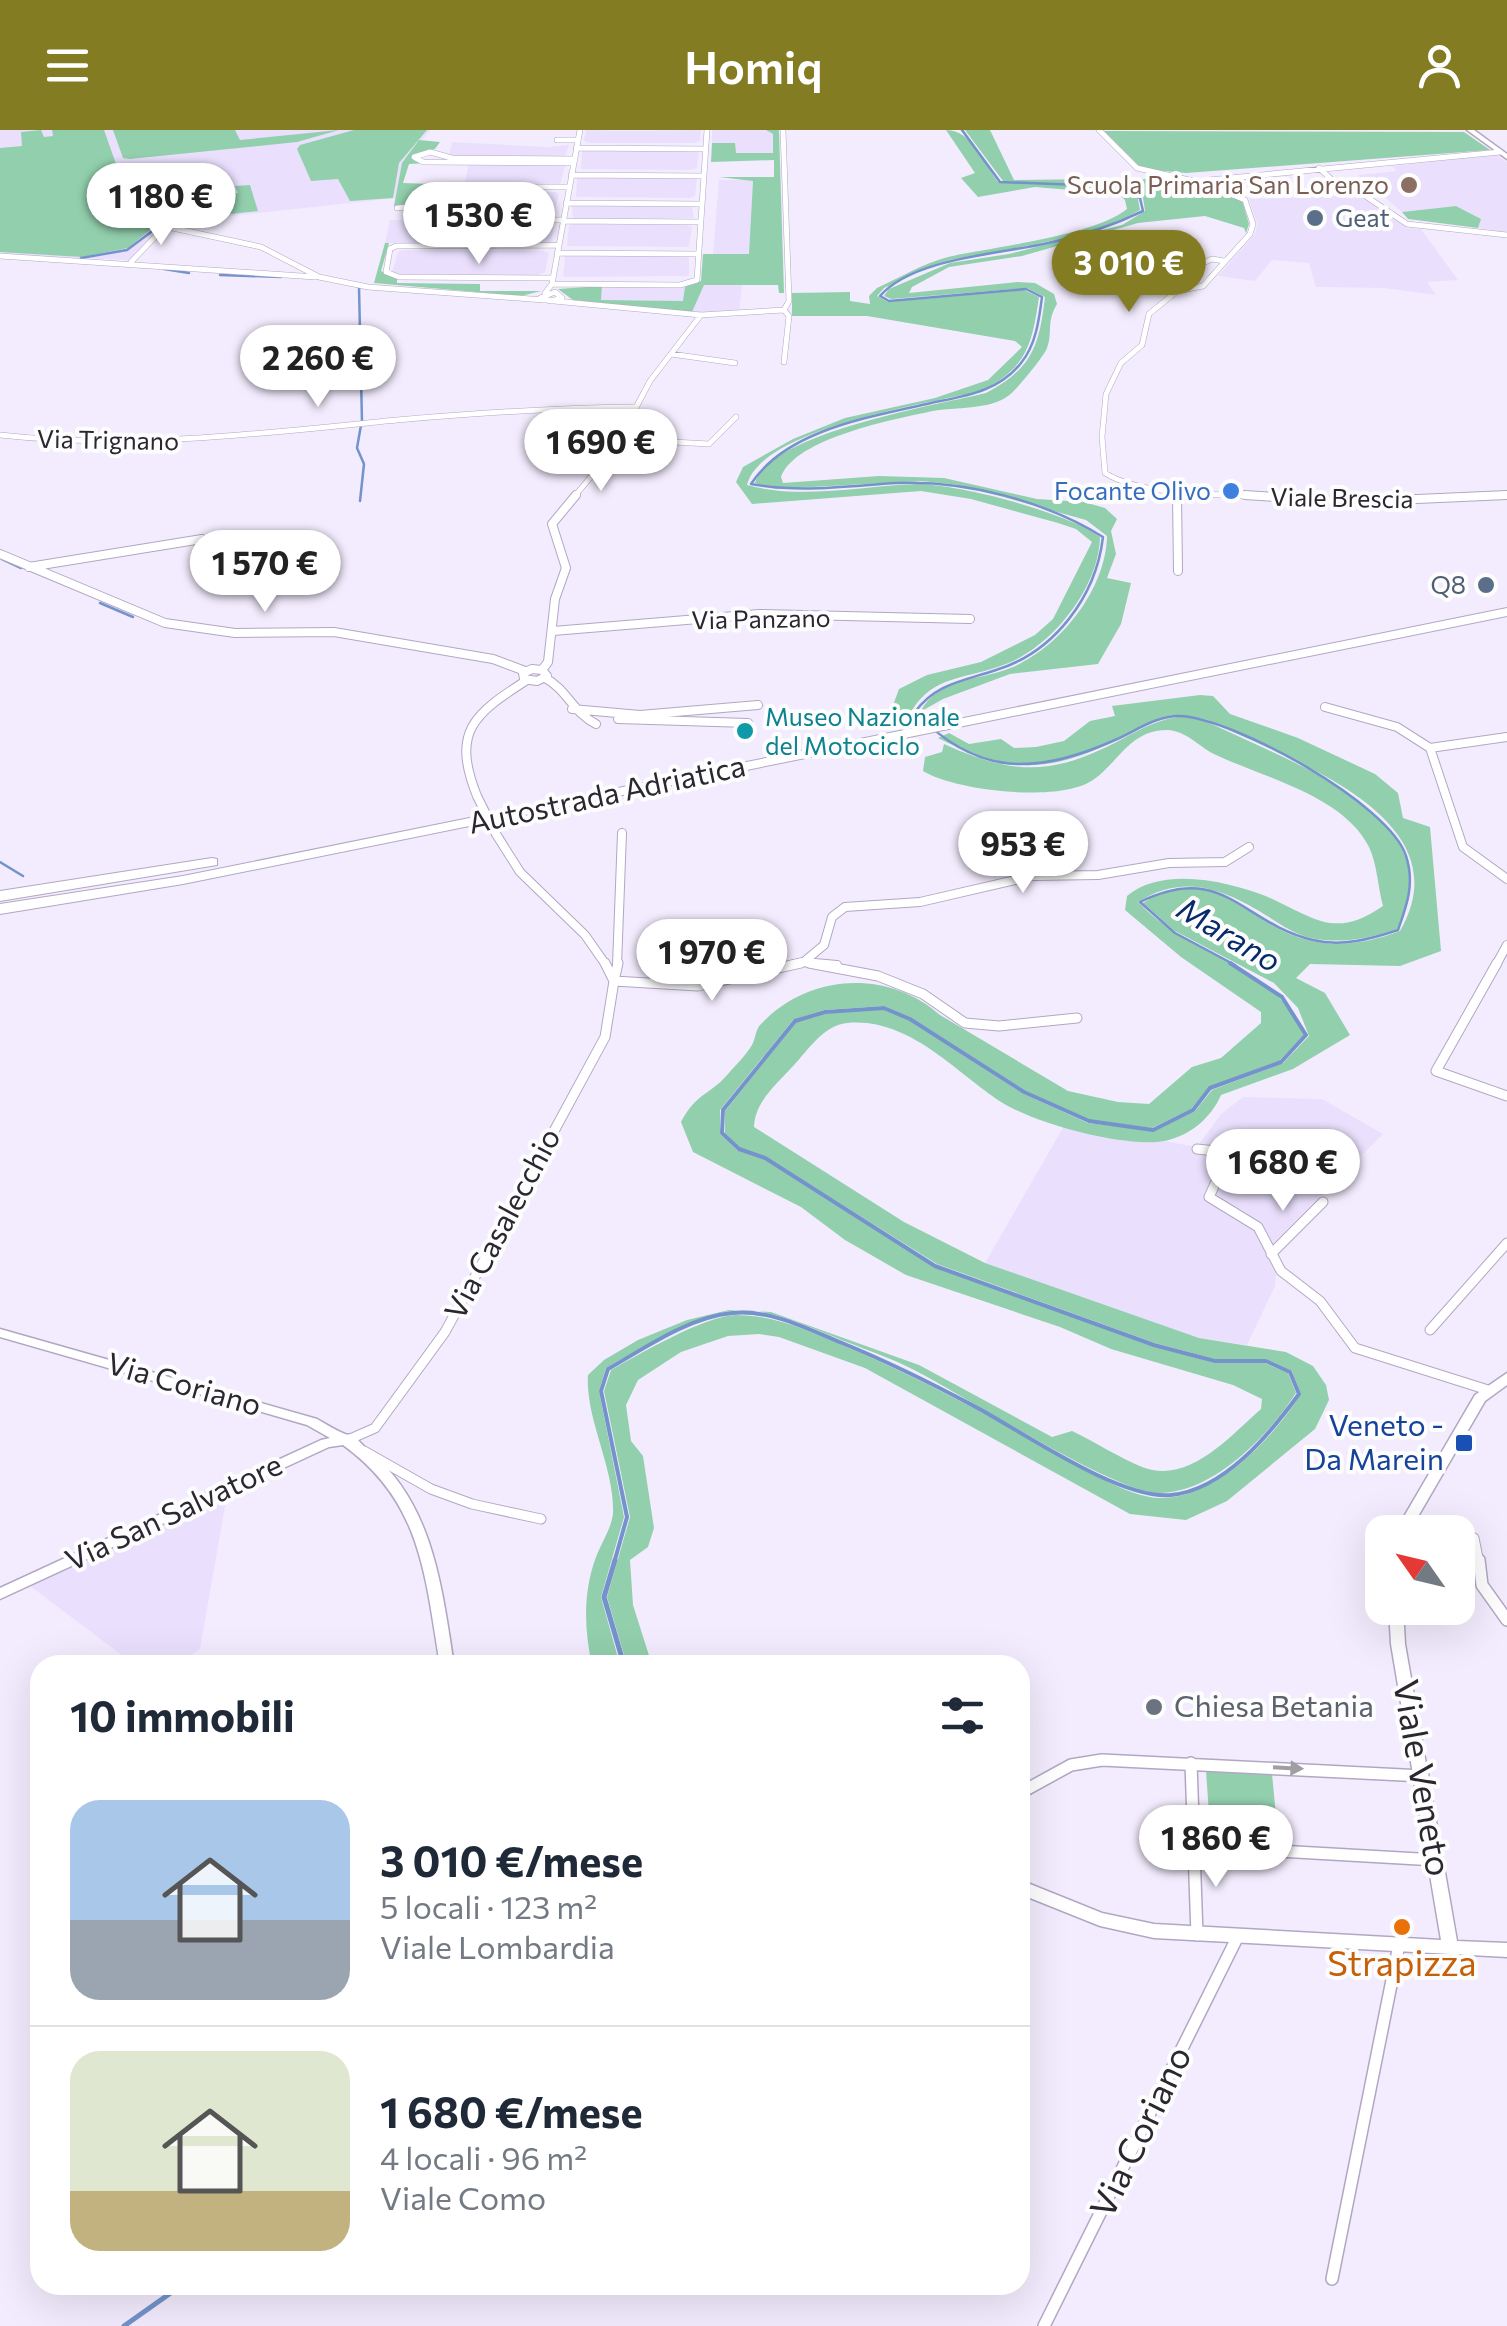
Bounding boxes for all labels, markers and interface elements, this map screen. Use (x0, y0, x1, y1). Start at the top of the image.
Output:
icon: menu (40, 38, 95, 93)
text: Homiq (684, 38, 823, 93)
icon: person (1412, 38, 1467, 93)
pin: 1 180 € (69, 163, 253, 248)
place label: Scuola Primaria San Lorenzo (1067, 169, 1389, 199)
marker: Scuola Primaria San Lorenzo (1398, 174, 1420, 196)
text: 1 180 € (109, 175, 213, 215)
pin: 1 530 € (387, 182, 571, 267)
text: 1 530 € (425, 194, 533, 234)
place label: Geat (1335, 202, 1390, 232)
marker: Geat (1304, 207, 1326, 229)
pin: 3 010 € (1037, 230, 1221, 315)
text: 3 010 € (1074, 242, 1184, 282)
pin: 2 260 € (226, 325, 410, 410)
text: 2 260 € (262, 337, 374, 377)
pin: 1 690 € (509, 409, 693, 494)
text: 1 690 € (546, 421, 656, 461)
street label: Via Trignano (37, 423, 179, 455)
place label: Focante Olivo (1054, 475, 1211, 505)
marker: Focante Olivo (1220, 480, 1242, 502)
street label: Viale Brescia (1270, 481, 1414, 513)
pin: 1 570 € (173, 530, 357, 615)
text: 1 570 € (212, 542, 318, 582)
place label: Q8 (1430, 569, 1466, 599)
marker: Q8 (1475, 574, 1497, 596)
street label: Via Panzano (691, 602, 831, 634)
place label: Museo Nazionale del Motociclo (765, 701, 960, 760)
marker: Museo Nazionale del Motociclo (734, 720, 756, 742)
street label: Autostrada Adriatica (465, 745, 748, 840)
pin: 953 € (953, 811, 1093, 896)
text: 953 € (980, 823, 1066, 863)
water label: Marano (1171, 887, 1289, 980)
pin: 1 970 € (620, 919, 804, 1004)
text: 1 970 € (658, 931, 766, 971)
street label: Via Casalecchio (435, 1121, 567, 1325)
pin: 1 680 € (1191, 1129, 1375, 1214)
text: 1 680 € (1228, 1141, 1338, 1181)
street label: Via Coriano (103, 1343, 266, 1422)
place label: Veneto - Da Marein (1304, 1405, 1444, 1476)
marker: Veneto - Da Marein (1453, 1432, 1475, 1454)
street label: Via San Salvatore (59, 1444, 287, 1577)
north arrow (1365, 1515, 1475, 1625)
map controls (1365, 1515, 1475, 1625)
street label: Viale Veneto (1386, 1676, 1463, 1879)
place label: Chiesa Betania (1174, 1686, 1374, 1723)
icon: filters (935, 1688, 990, 1743)
text: 10 immobili (70, 1689, 295, 1741)
marker: Chiesa Betania (1143, 1696, 1165, 1718)
one-way arrow (1273, 1760, 1305, 1776)
pin: 1 860 € (1124, 1805, 1308, 1890)
text: 1 860 € (1161, 1817, 1271, 1857)
text: 3 010 €/mese (380, 1834, 643, 1886)
icon: home (150, 1840, 270, 1960)
text: 5 locali · 123 m² (380, 1886, 597, 1926)
marker: Strapizza (1391, 1916, 1413, 1938)
text: Viale Lombardia (380, 1926, 615, 1966)
place label: Strapizza (1327, 1940, 1477, 1983)
street label: Via Coriano (1079, 2038, 1199, 2224)
text: 1 680 €/mese (380, 2085, 643, 2137)
icon: home (150, 2091, 270, 2211)
text: 4 locali · 96 m² (380, 2137, 587, 2177)
text: Viale Como (380, 2177, 546, 2217)

